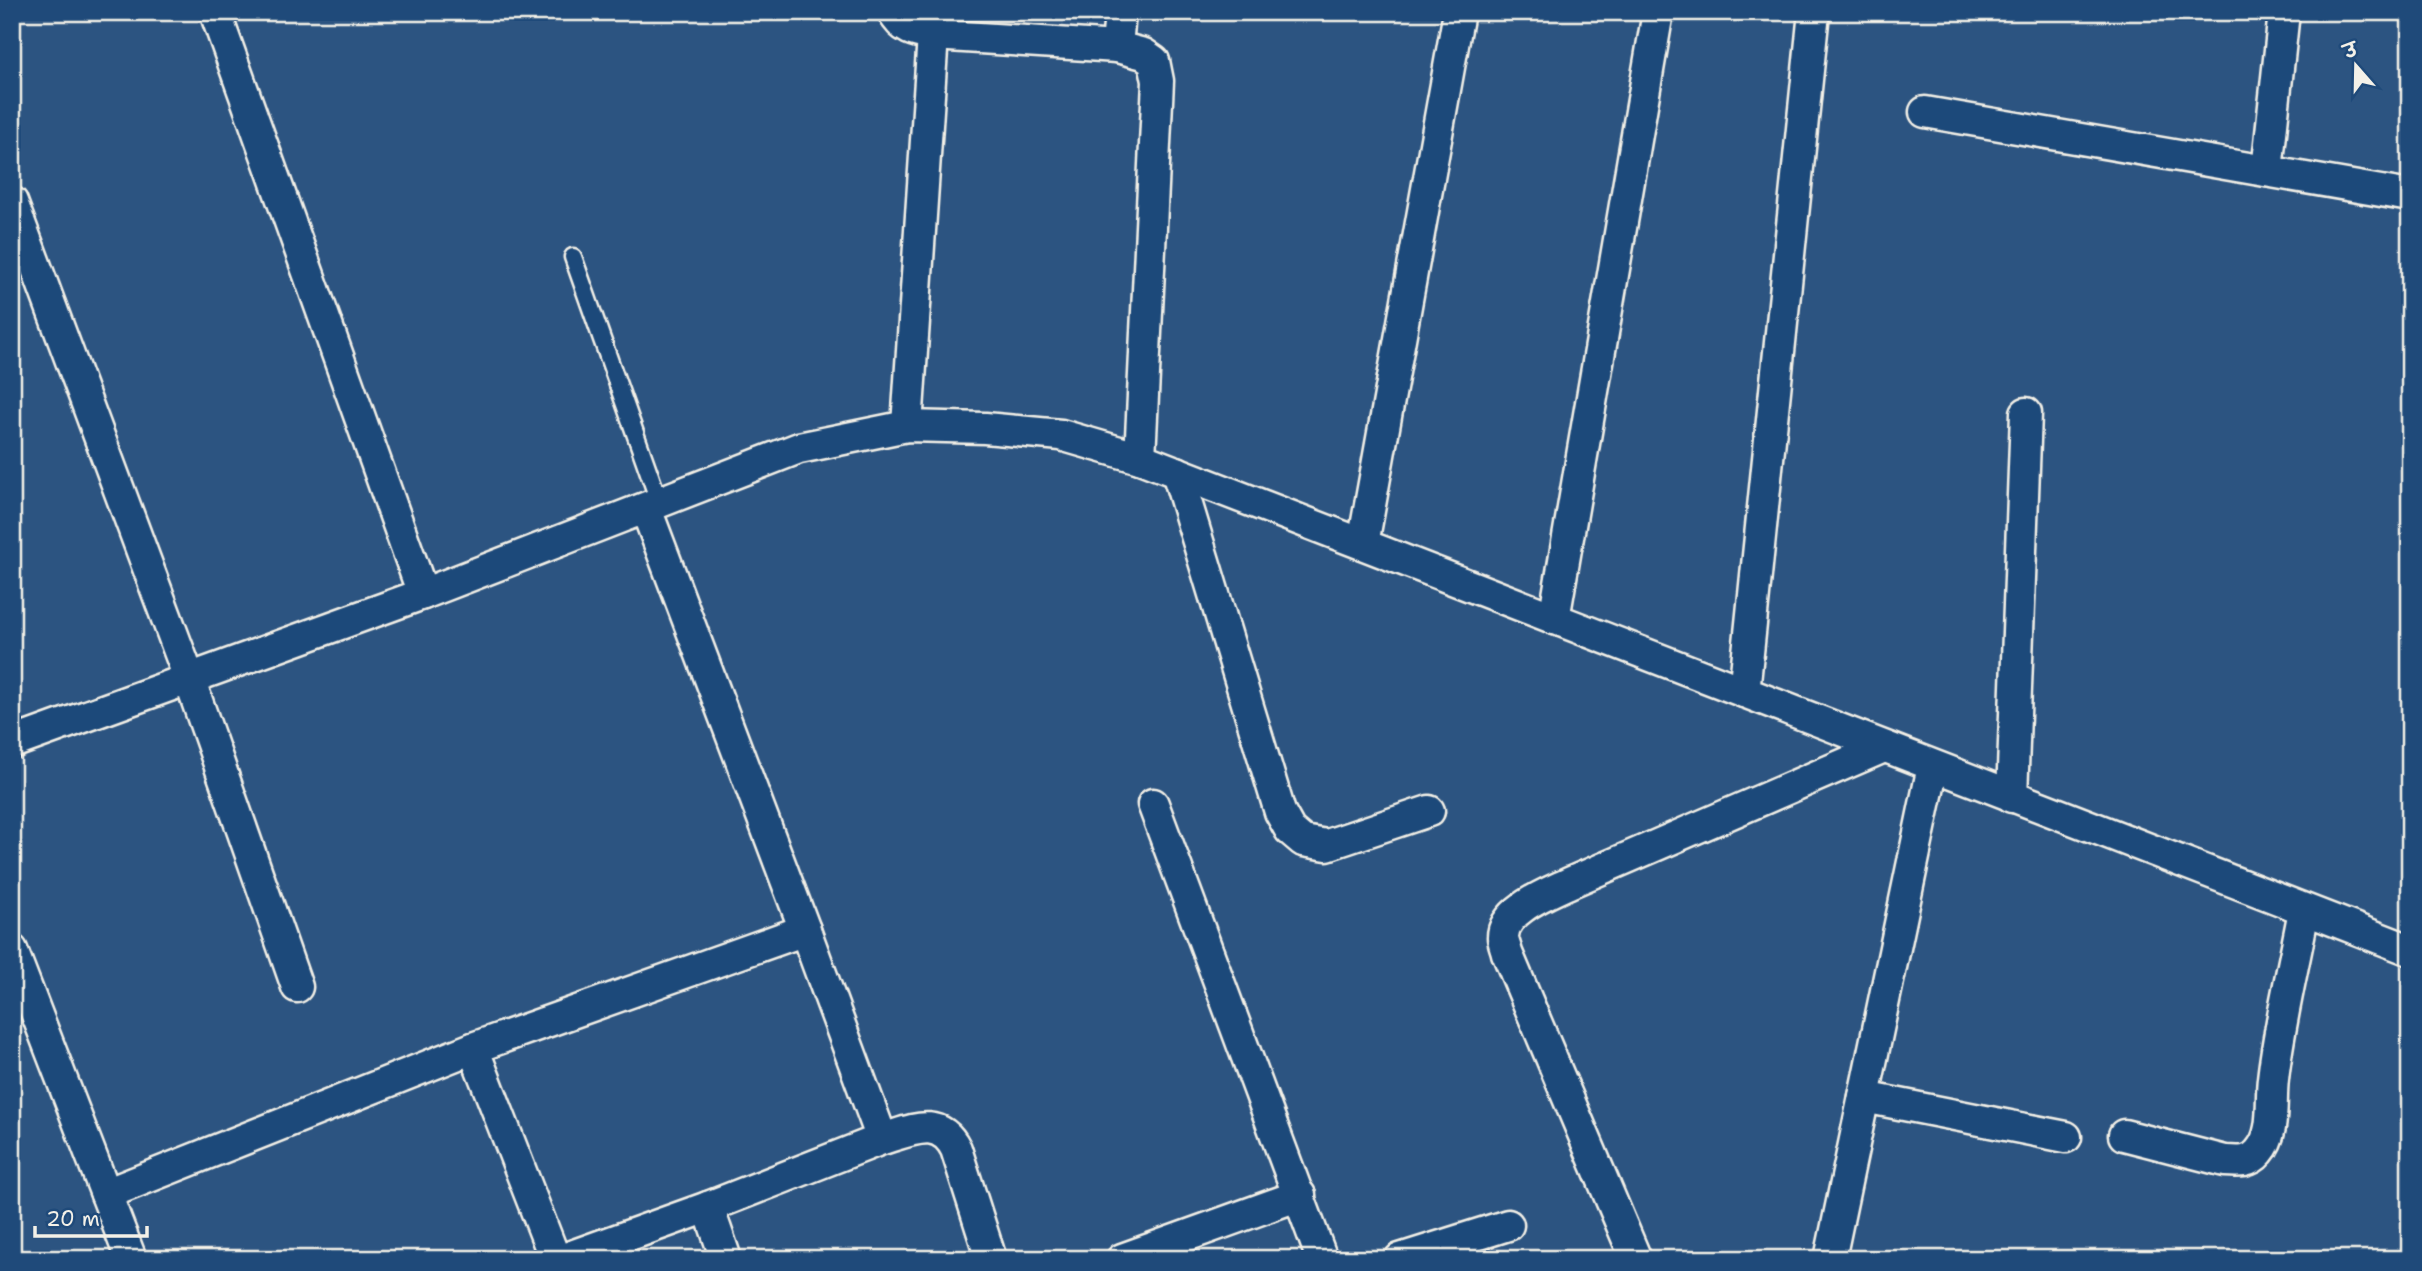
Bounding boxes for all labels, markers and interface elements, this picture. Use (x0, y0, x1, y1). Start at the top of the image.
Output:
north arrow (2320, 32, 2390, 102)
text: उ (2338, 36, 2363, 65)
scale bar (35, 1194, 147, 1238)
text: 20 m (46, 1205, 100, 1233)

